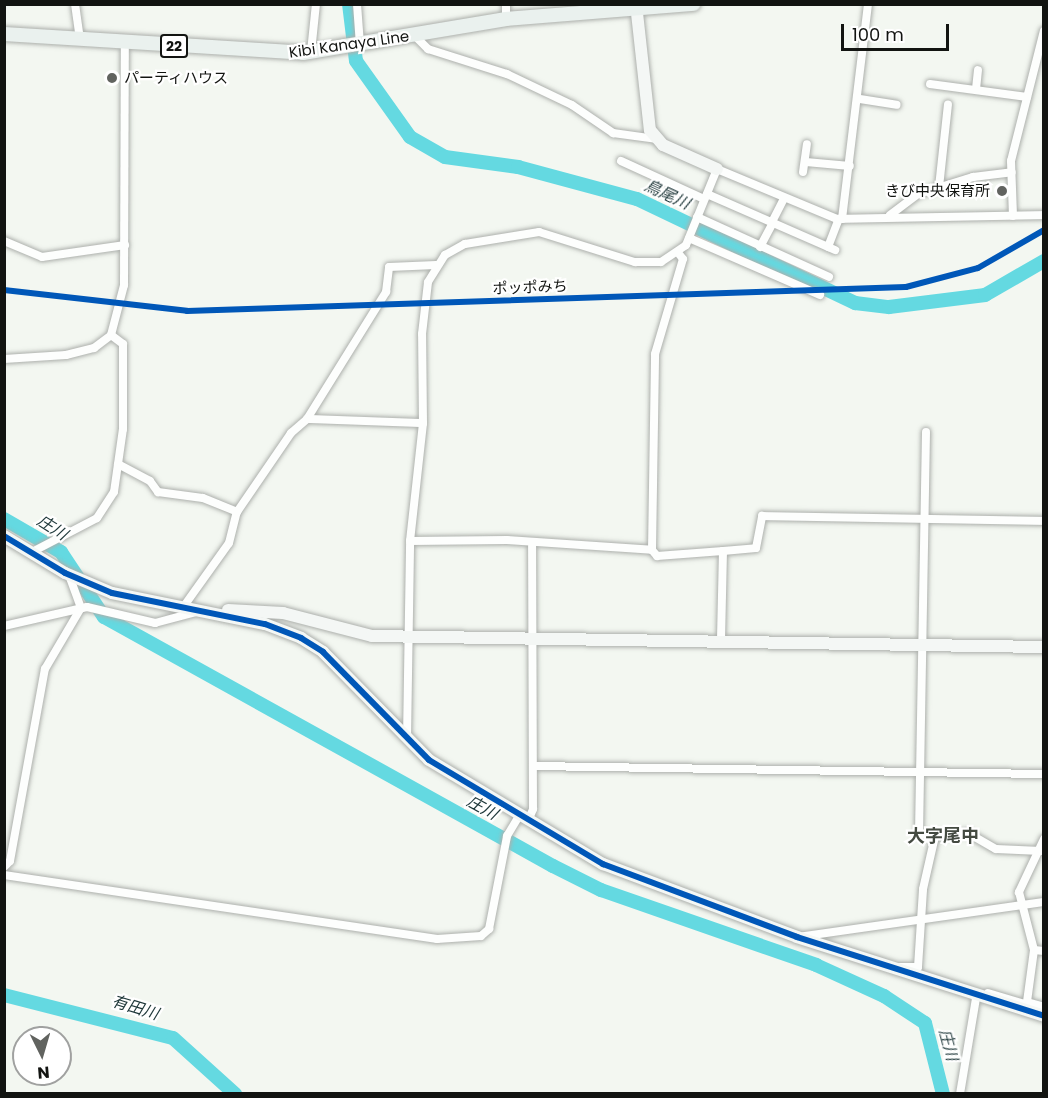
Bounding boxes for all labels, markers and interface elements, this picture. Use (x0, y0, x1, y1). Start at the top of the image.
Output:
scale bar (844, 12, 952, 50)
text: 100 m (852, 22, 904, 47)
street label: Kibi Kanaya Line (288, 27, 410, 61)
road number: 22 (159, 35, 189, 57)
place label: パーティハウス (124, 69, 229, 87)
marker: パーティハウス (105, 71, 119, 85)
water label: 鳥尾川 (641, 176, 693, 214)
place label: きび中央保育所 (885, 182, 990, 200)
marker: きび中央保育所 (995, 184, 1009, 198)
street label: ポッポみち (492, 277, 568, 297)
water label: 庄川 (33, 511, 71, 545)
water label: 庄川 (463, 792, 501, 824)
district label: 大字尾中 (907, 825, 979, 847)
water label: 有田川 (109, 992, 161, 1024)
north arrow (12, 1026, 72, 1086)
water label: 庄川 (935, 1027, 961, 1063)
text: N (36, 1060, 50, 1084)

